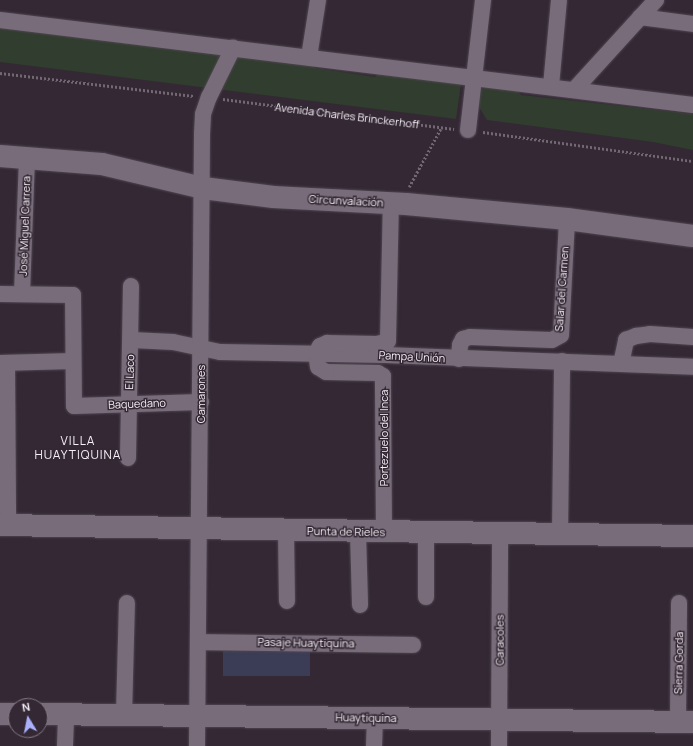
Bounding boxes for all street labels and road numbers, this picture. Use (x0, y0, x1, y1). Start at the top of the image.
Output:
street label: Avenida Charles Brinckerhoff (274, 101, 420, 131)
street label: José Miguel Carrera (17, 176, 33, 276)
street label: Circunvalación (308, 192, 384, 210)
street label: Salar del Carmen (552, 246, 572, 332)
street label: Pampa Unión (378, 349, 446, 365)
street label: El Laco (123, 354, 137, 390)
street label: Camarones (194, 365, 208, 423)
street label: Portezuelo del Inca (377, 390, 391, 486)
street label: Baquedano (108, 396, 166, 412)
street label: Punta de Rieles (307, 525, 385, 539)
street label: Caracoles (493, 614, 507, 666)
street label: Sierra Gorda (672, 632, 686, 694)
street label: Pasaje Huaytiquina (257, 636, 355, 650)
street label: Huaytiquina (335, 711, 397, 725)

